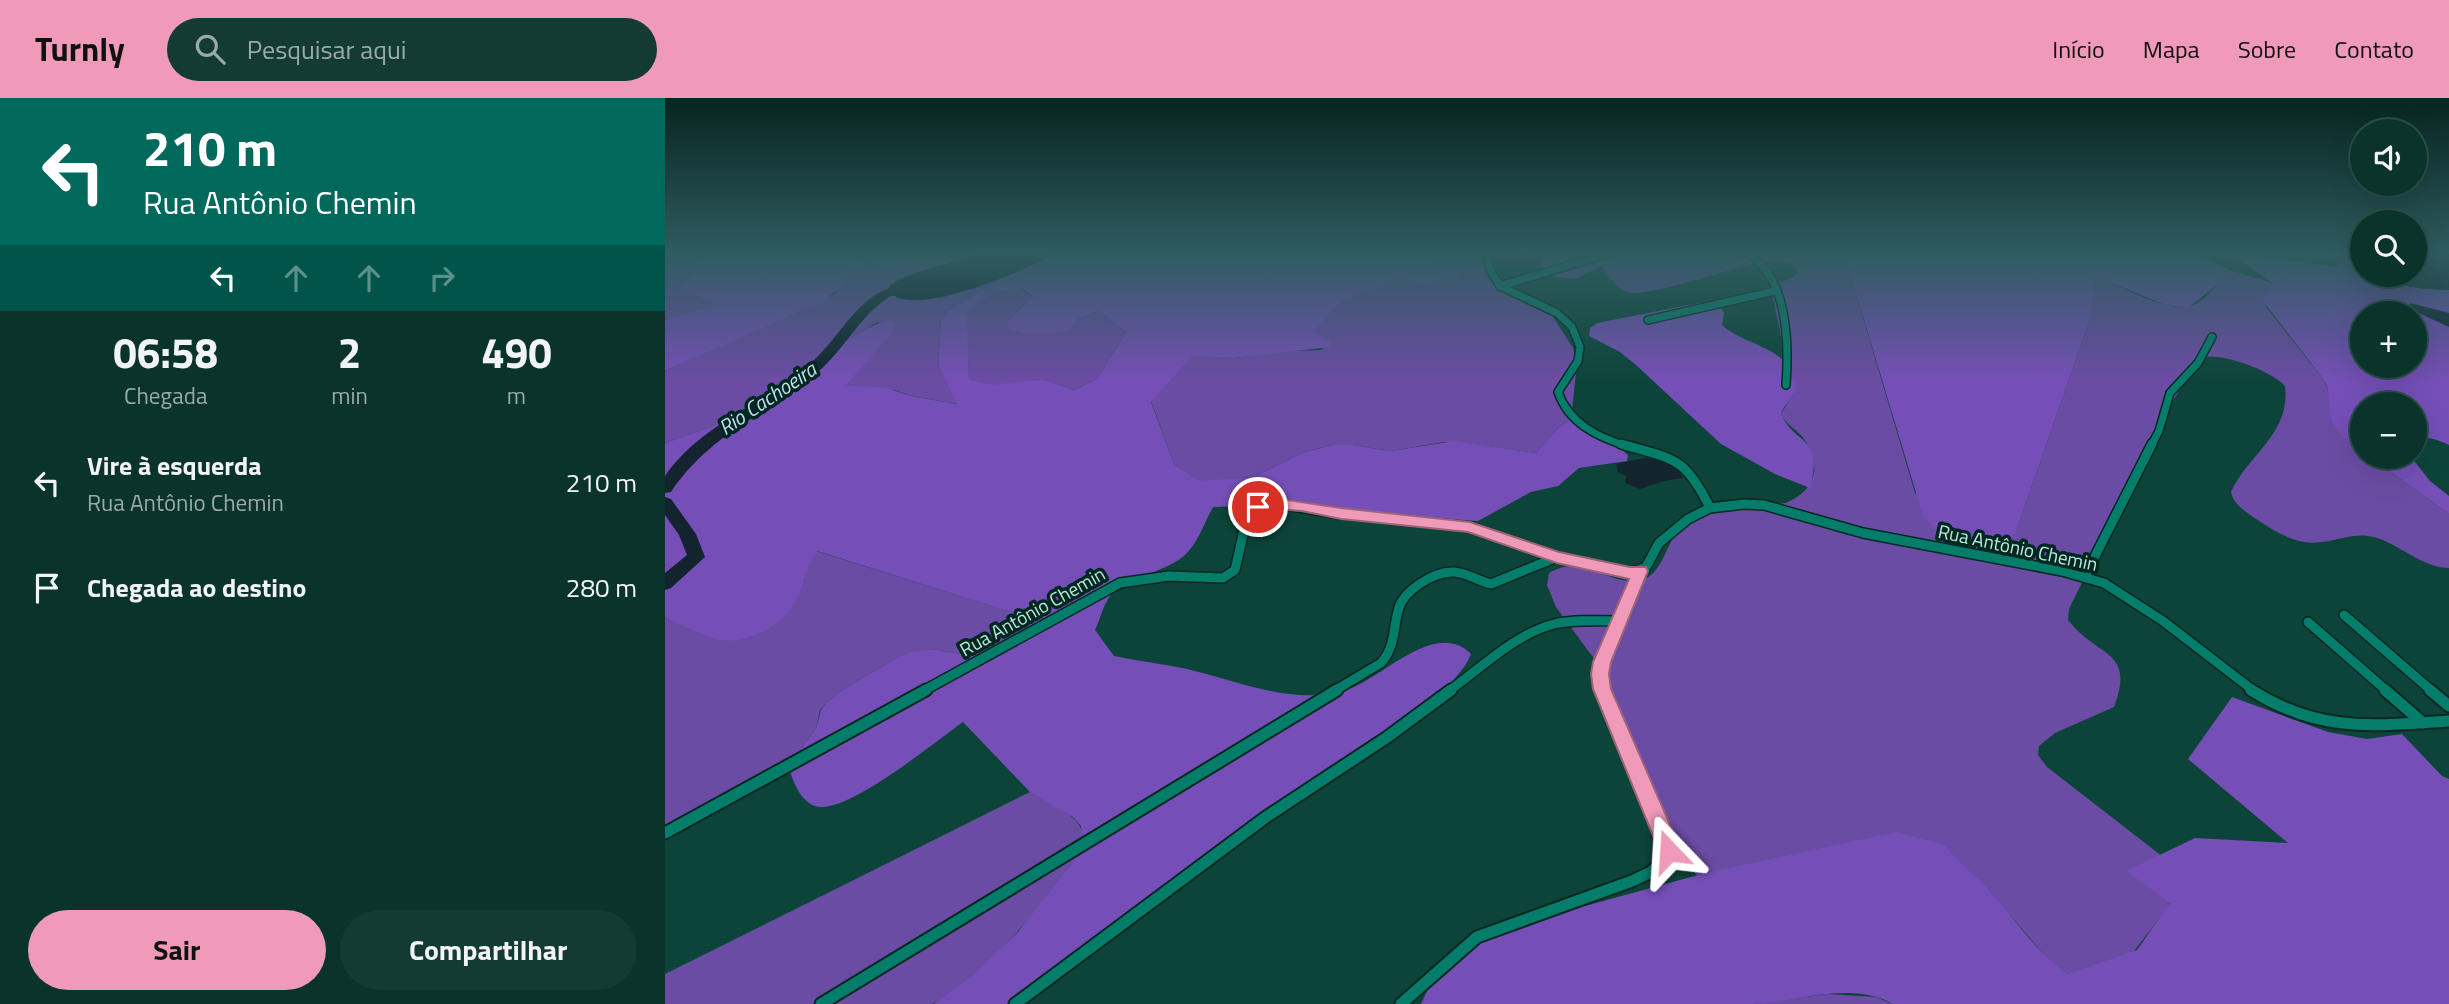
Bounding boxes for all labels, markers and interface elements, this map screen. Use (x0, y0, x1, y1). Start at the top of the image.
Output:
search box (167, 18, 657, 81)
text: Turnly (35, 24, 125, 74)
icon: search (191, 30, 229, 68)
text: Pesquisar aqui (247, 30, 407, 69)
text: Início (2052, 31, 2105, 67)
text: Mapa (2143, 31, 2200, 67)
text: Sobre (2238, 31, 2296, 67)
text: Contato (2334, 31, 2414, 67)
text: 210 m (143, 110, 277, 185)
map controls (2350, 119, 2427, 469)
button: sound (2350, 119, 2427, 196)
icon: left (28, 126, 119, 217)
text: Rua Antônio Chemin (143, 178, 417, 226)
button: search (2350, 210, 2427, 287)
icon: left (204, 259, 242, 297)
icon: ahead (277, 259, 315, 297)
icon: ahead (350, 259, 388, 297)
icon: right (423, 259, 461, 297)
button: + (2350, 301, 2427, 378)
text: 06:58 (113, 320, 218, 384)
text: 2 (338, 320, 361, 384)
text: 490 (481, 320, 552, 384)
water label: Rio Cachoeira (712, 353, 824, 443)
text: Chegada (124, 378, 207, 413)
text: min (331, 378, 368, 413)
text: m (507, 378, 526, 413)
button: − (2350, 392, 2427, 469)
text: Vire à esquerda (87, 446, 262, 485)
text: 210 m (566, 463, 637, 502)
icon: left (28, 464, 66, 502)
pin (1228, 477, 1288, 537)
text: Rua Antônio Chemin (87, 485, 284, 520)
icon: arrive (1239, 488, 1277, 526)
street label: Rua Antônio Chemin (1935, 516, 2101, 578)
street label: Rua Antônio Chemin (954, 559, 1110, 663)
text: Chegada ao destino (87, 568, 306, 607)
text: 280 m (566, 568, 637, 607)
icon: arrive (28, 569, 66, 607)
position arrow (1632, 814, 1706, 888)
button: Sair (28, 910, 326, 990)
button: Compartilhar (340, 910, 637, 990)

